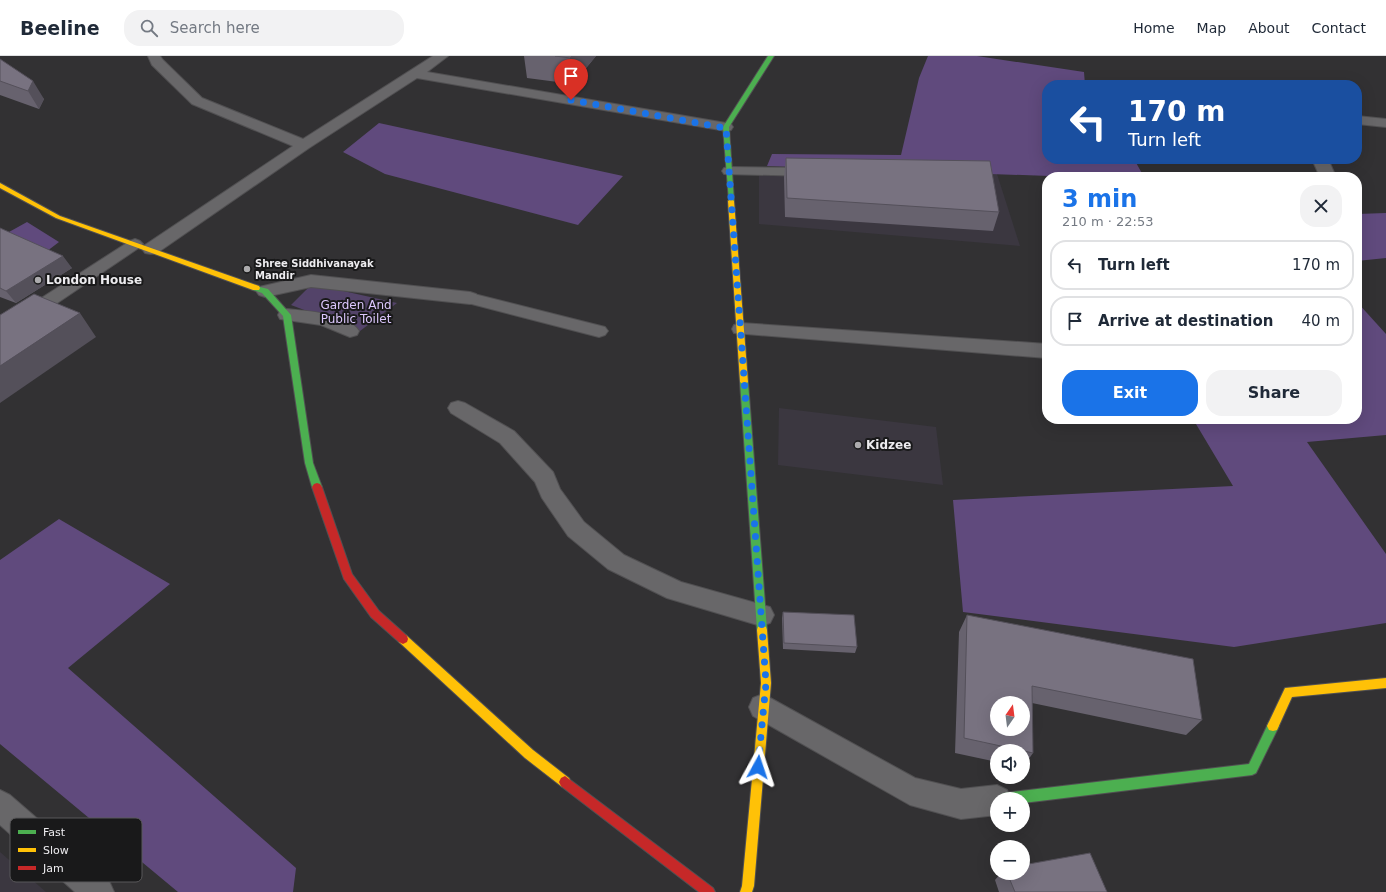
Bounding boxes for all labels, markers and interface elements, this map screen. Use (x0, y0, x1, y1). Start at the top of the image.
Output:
search box (124, 10, 404, 46)
text: Beeline (20, 17, 100, 39)
icon: search (138, 17, 160, 39)
text: Search here (170, 19, 260, 37)
text: Home (1133, 20, 1175, 36)
text: Map (1197, 20, 1226, 36)
text: About (1248, 20, 1290, 36)
text: Contact (1312, 20, 1366, 36)
pin (554, 59, 588, 100)
icon: arrive (560, 65, 582, 87)
text: 170 m (1128, 95, 1225, 128)
icon: left (1062, 96, 1114, 148)
text: Turn left (1128, 129, 1201, 150)
text: 3 min (1062, 185, 1137, 213)
button: close (1300, 185, 1342, 227)
text: 210 m · 22:53 (1062, 214, 1153, 229)
icon: left (1064, 254, 1086, 276)
text: Turn left (1098, 256, 1170, 274)
text: 170 m (1292, 256, 1340, 274)
place label: Shree Siddhivanayak Mandir (255, 258, 374, 281)
marker: Shree Siddhivanayak Mandir (242, 264, 252, 274)
place label: London House (46, 273, 142, 287)
marker: London House (33, 275, 43, 285)
park label: Garden And Public Toilet (320, 298, 392, 326)
icon: arrive (1064, 310, 1086, 332)
text: Arrive at destination (1098, 312, 1273, 330)
text: 40 m (1302, 312, 1340, 330)
button: Exit (1062, 370, 1198, 416)
button: Share (1206, 370, 1342, 416)
place label: Kidzee (866, 438, 911, 452)
marker: Kidzee (853, 440, 863, 450)
north arrow (990, 696, 1030, 736)
map controls (990, 696, 1030, 880)
button: sound (990, 744, 1030, 784)
position arrow (737, 746, 779, 788)
button: + (990, 792, 1030, 832)
legend (10, 818, 142, 882)
text: Fast (43, 826, 66, 839)
button: − (990, 840, 1030, 880)
text: Slow (43, 844, 69, 857)
text: Jam (42, 862, 64, 875)

